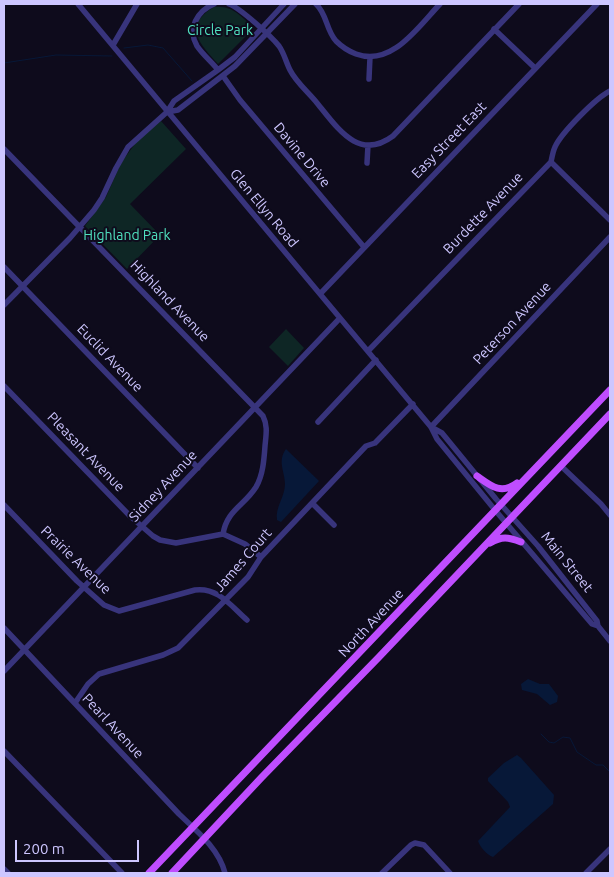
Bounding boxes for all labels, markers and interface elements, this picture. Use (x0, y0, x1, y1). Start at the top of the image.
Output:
park label: Circle Park (187, 22, 253, 38)
street label: Easy Street East (408, 98, 490, 182)
street label: Davine Drive (270, 119, 334, 191)
street label: Glen Ellyn Road (226, 165, 302, 251)
street label: Burdette Avenue (440, 169, 526, 257)
park label: Highland Park (83, 227, 171, 243)
street label: Highland Avenue (127, 257, 213, 345)
street label: Peterson Avenue (469, 278, 555, 368)
street label: Euclid Avenue (73, 321, 147, 395)
street label: Pleasant Avenue (44, 409, 128, 495)
street label: Sidney Avenue (126, 447, 200, 525)
street label: Prairie Avenue (37, 522, 115, 598)
street label: James Court (211, 525, 275, 595)
street label: Main Street (537, 528, 597, 596)
street label: North Avenue (335, 585, 407, 661)
street label: Pearl Avenue (79, 690, 147, 762)
scale bar (18, 830, 141, 862)
text: 200 m (23, 840, 65, 857)

